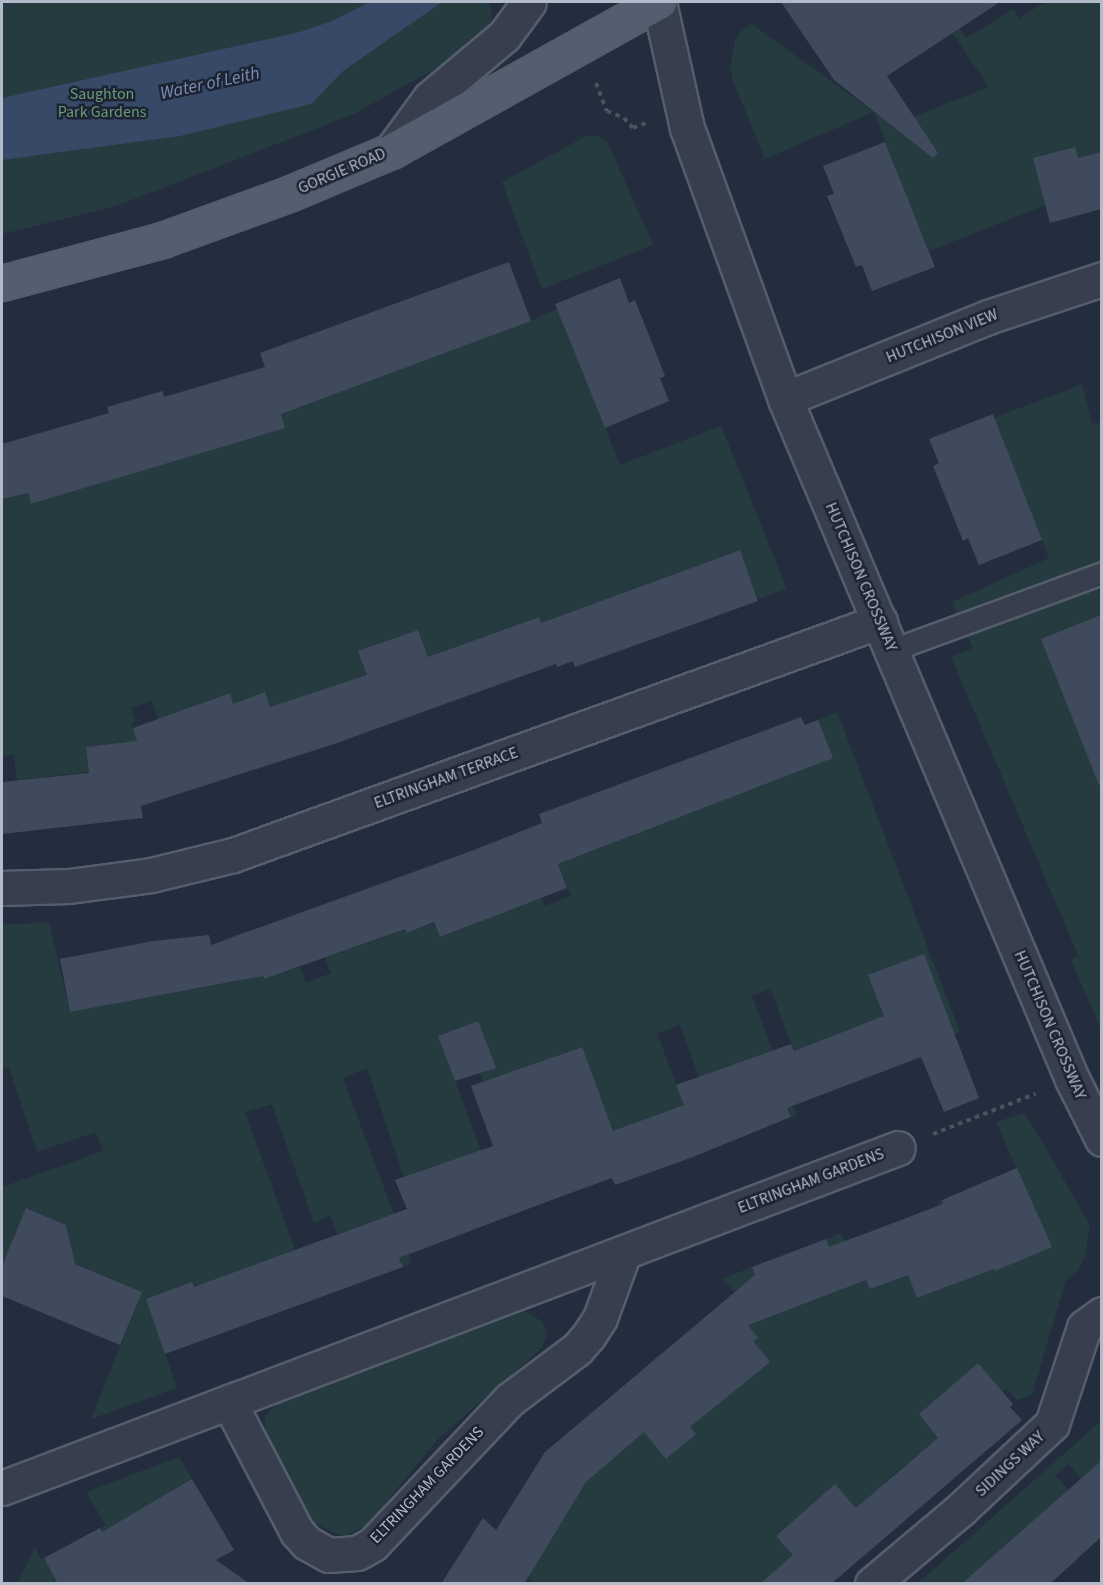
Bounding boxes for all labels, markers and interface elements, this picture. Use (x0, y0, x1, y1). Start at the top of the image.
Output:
water label: Water of Leith (158, 63, 262, 105)
park label: Saughton Park Gardens (58, 84, 146, 122)
street label: GORGIE ROAD (295, 144, 389, 198)
street label: HUTCHISON VIEW (883, 305, 1001, 367)
street label: HUTCHISON CROSSWAY (821, 500, 901, 654)
street label: ELTRINGHAM TERRACE (371, 743, 521, 813)
street label: HUTCHISON CROSSWAY (1010, 948, 1090, 1102)
street label: ELTRINGHAM GARDENS (735, 1144, 887, 1218)
street label: ELTRINGHAM GARDENS (366, 1423, 488, 1547)
street label: SIDINGS WAY (971, 1427, 1049, 1501)

